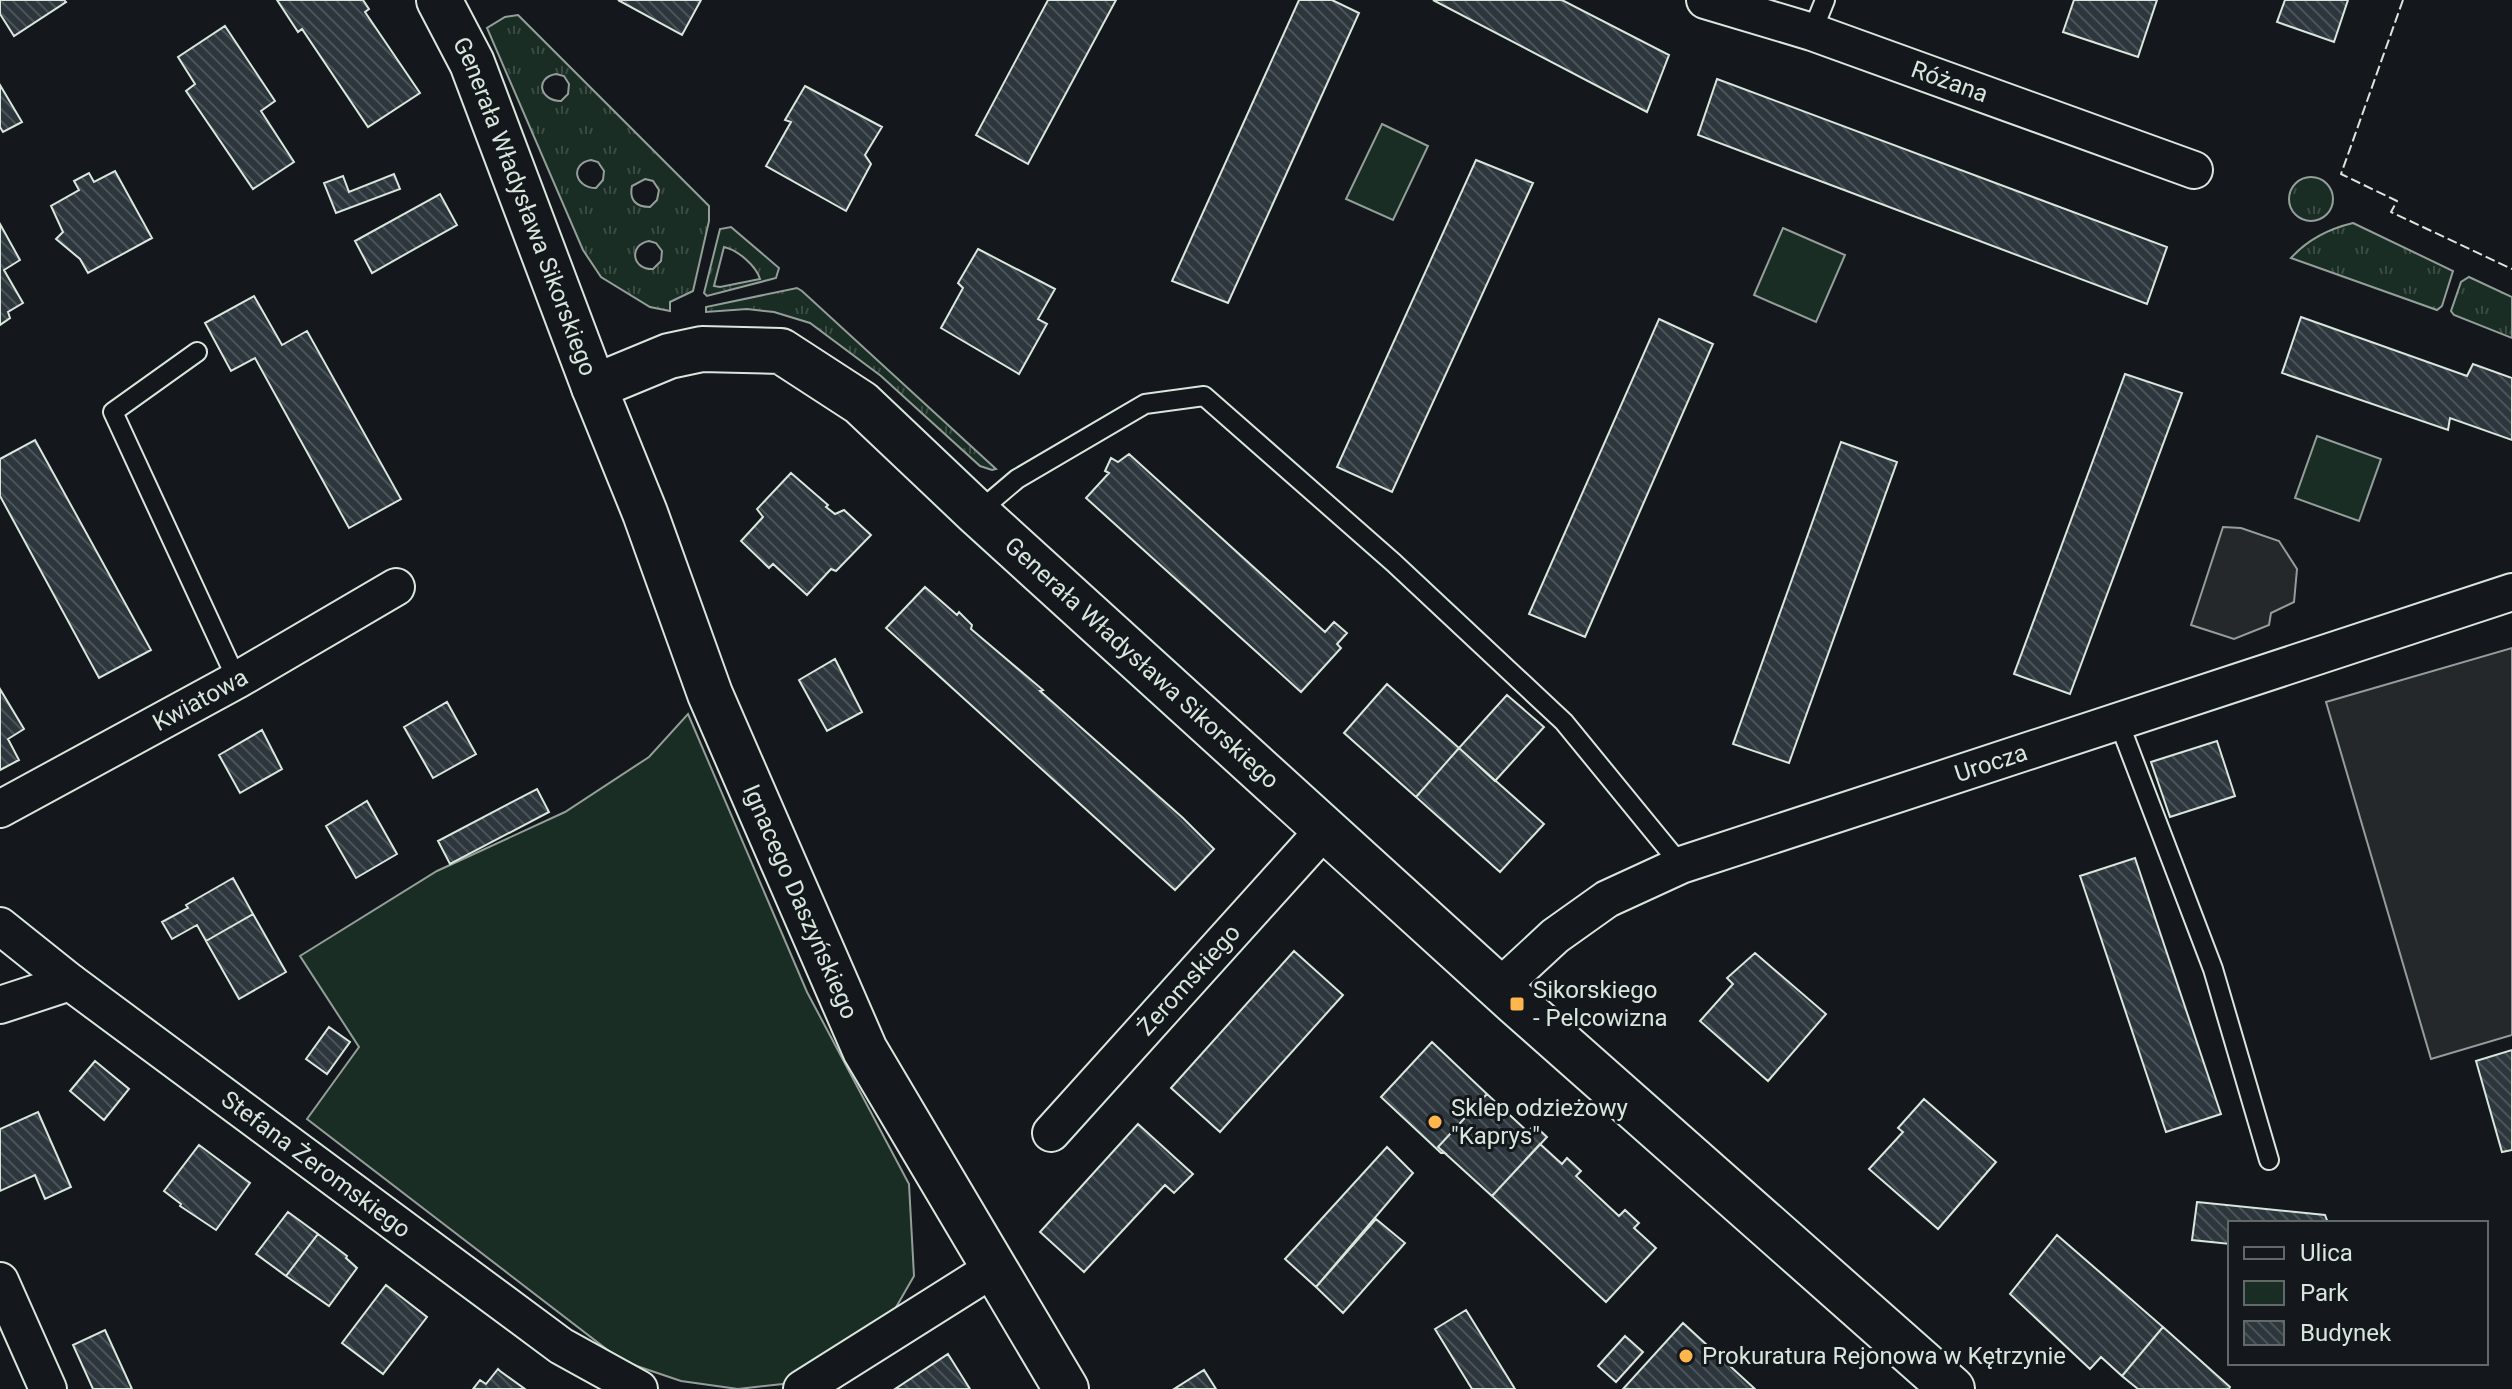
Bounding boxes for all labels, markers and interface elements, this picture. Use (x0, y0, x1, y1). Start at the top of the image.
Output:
street label: Generała Władysława Sikorskiego (447, 32, 602, 380)
street label: Różana (1907, 55, 1992, 108)
street label: Generała Władysława Sikorskiego (999, 531, 1285, 795)
street label: Kwiatowa (148, 663, 253, 737)
street label: Urocza (1951, 738, 2031, 788)
street label: Ignacego Daszyńskiego (737, 780, 864, 1023)
street label: Żeromskiego (1132, 919, 1246, 1041)
place label: Sikorskiego - Pelcowizna (1533, 976, 1667, 1032)
marker: Sikorskiego - Pelcowizna (1508, 995, 1526, 1013)
street label: Stefana Żeromskiego (216, 1085, 416, 1244)
place label: Sklep odzieżowy "Kaprys" (1451, 1094, 1629, 1150)
marker: Sklep odzieżowy "Kaprys" (1426, 1113, 1444, 1131)
legend (2228, 1221, 2488, 1365)
text: Ulica (2300, 1239, 2353, 1267)
text: Park (2300, 1279, 2349, 1307)
text: Budynek (2300, 1319, 2392, 1347)
place label: Prokuratura Rejonowa w Kętrzynie (1702, 1342, 2066, 1370)
marker: Prokuratura Rejonowa w Kętrzynie (1677, 1347, 1695, 1365)

